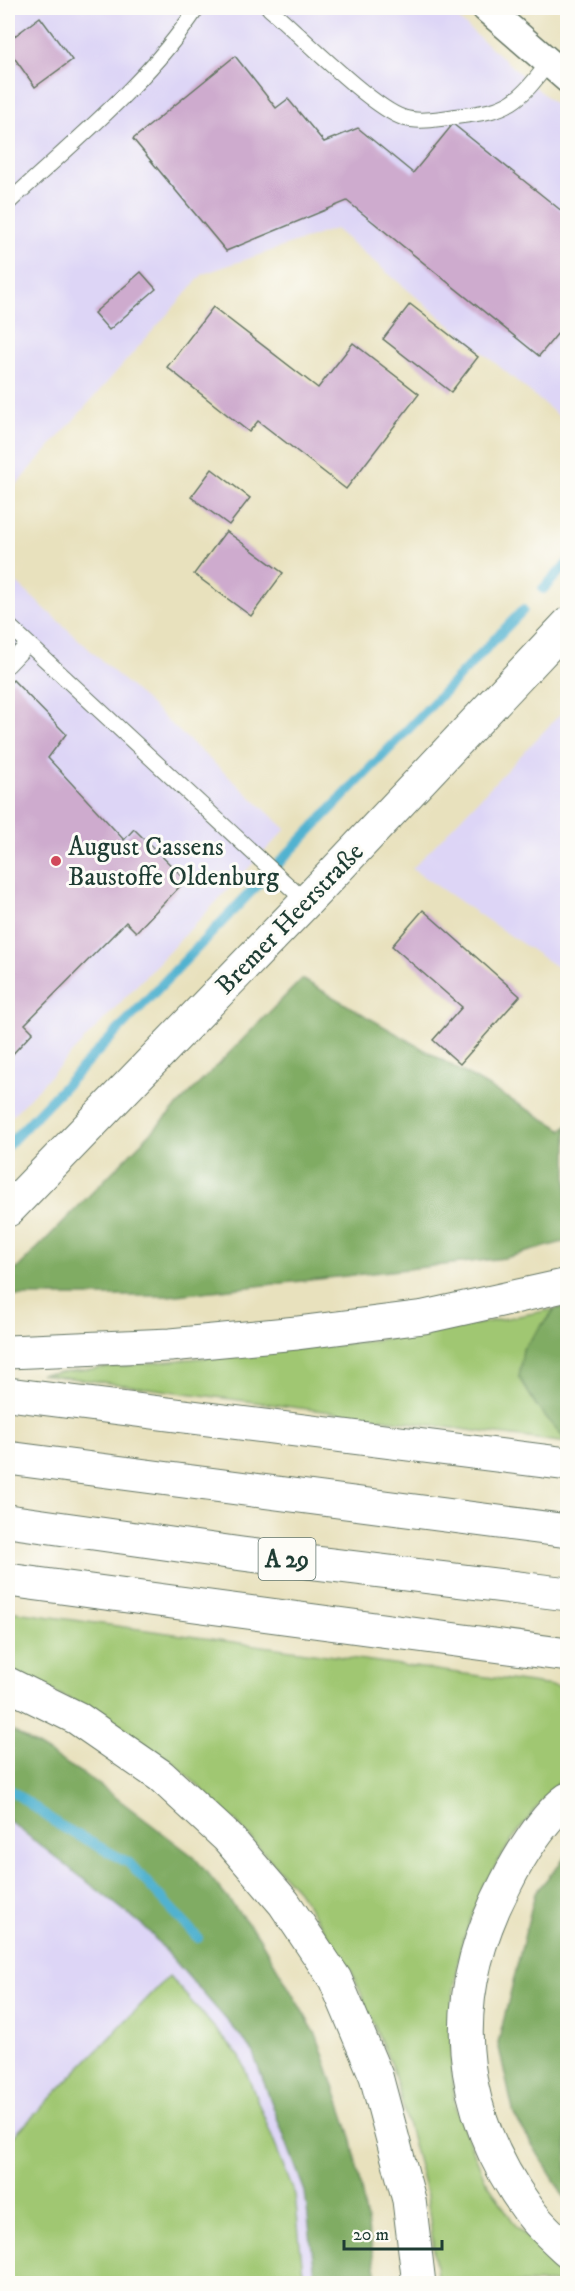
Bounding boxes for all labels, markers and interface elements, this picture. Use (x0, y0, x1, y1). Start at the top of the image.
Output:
place label: August Cassens Baustoffe Oldenburg (68, 831, 279, 894)
street label: Bremer Heerstraße (209, 836, 371, 1002)
marker: August Cassens Baustoffe Oldenburg (49, 854, 63, 868)
road number: A 29 (258, 1538, 316, 1580)
scale bar (344, 2213, 442, 2251)
text: 20 m (353, 2224, 389, 2246)

